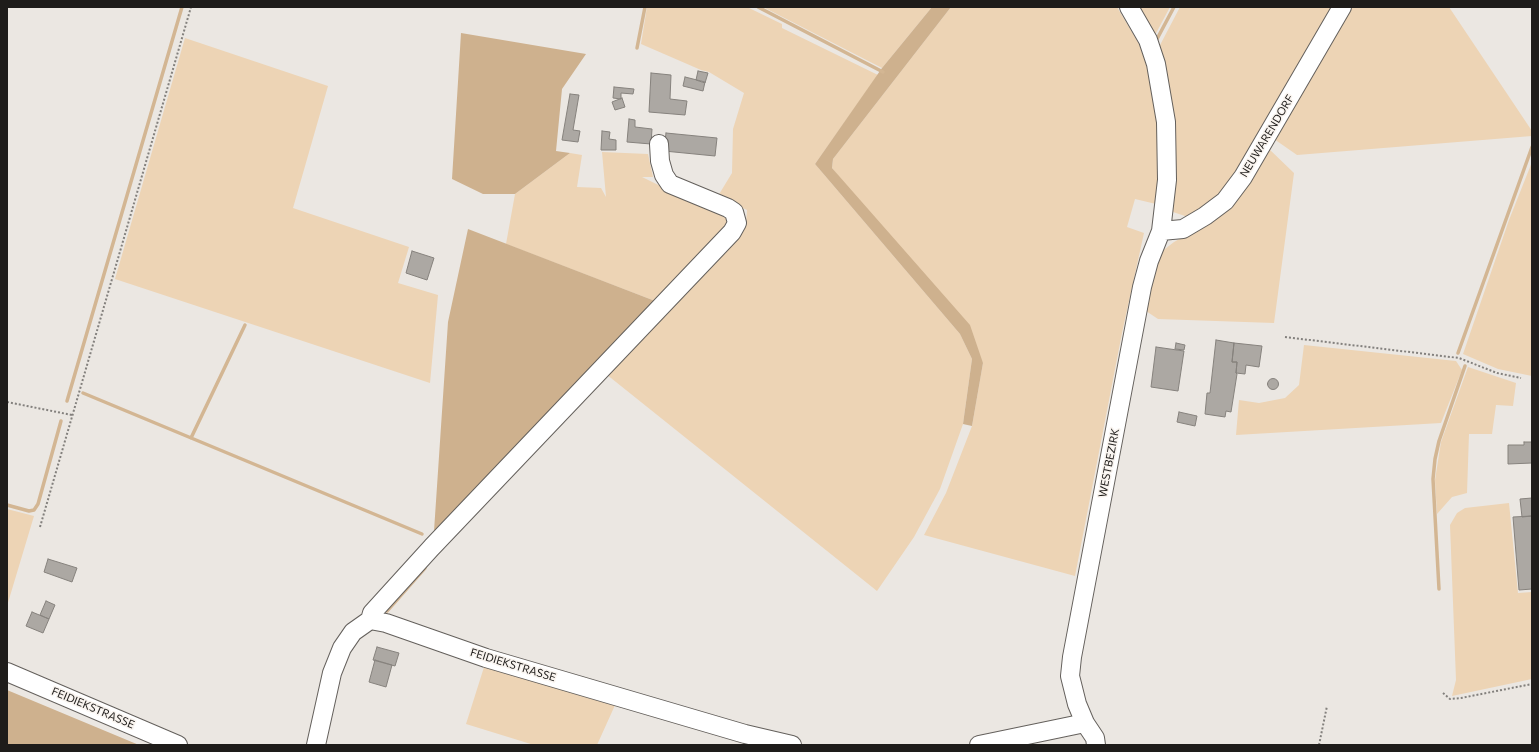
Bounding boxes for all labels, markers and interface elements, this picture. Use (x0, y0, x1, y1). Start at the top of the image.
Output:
street label: NEUWARENDORF (1237, 92, 1297, 180)
street label: WESTBEZIRK (1096, 427, 1122, 499)
street label: FEIDIEKSTRASSE (469, 646, 557, 684)
street label: FEIDIEKSTRASSE (50, 685, 136, 731)

